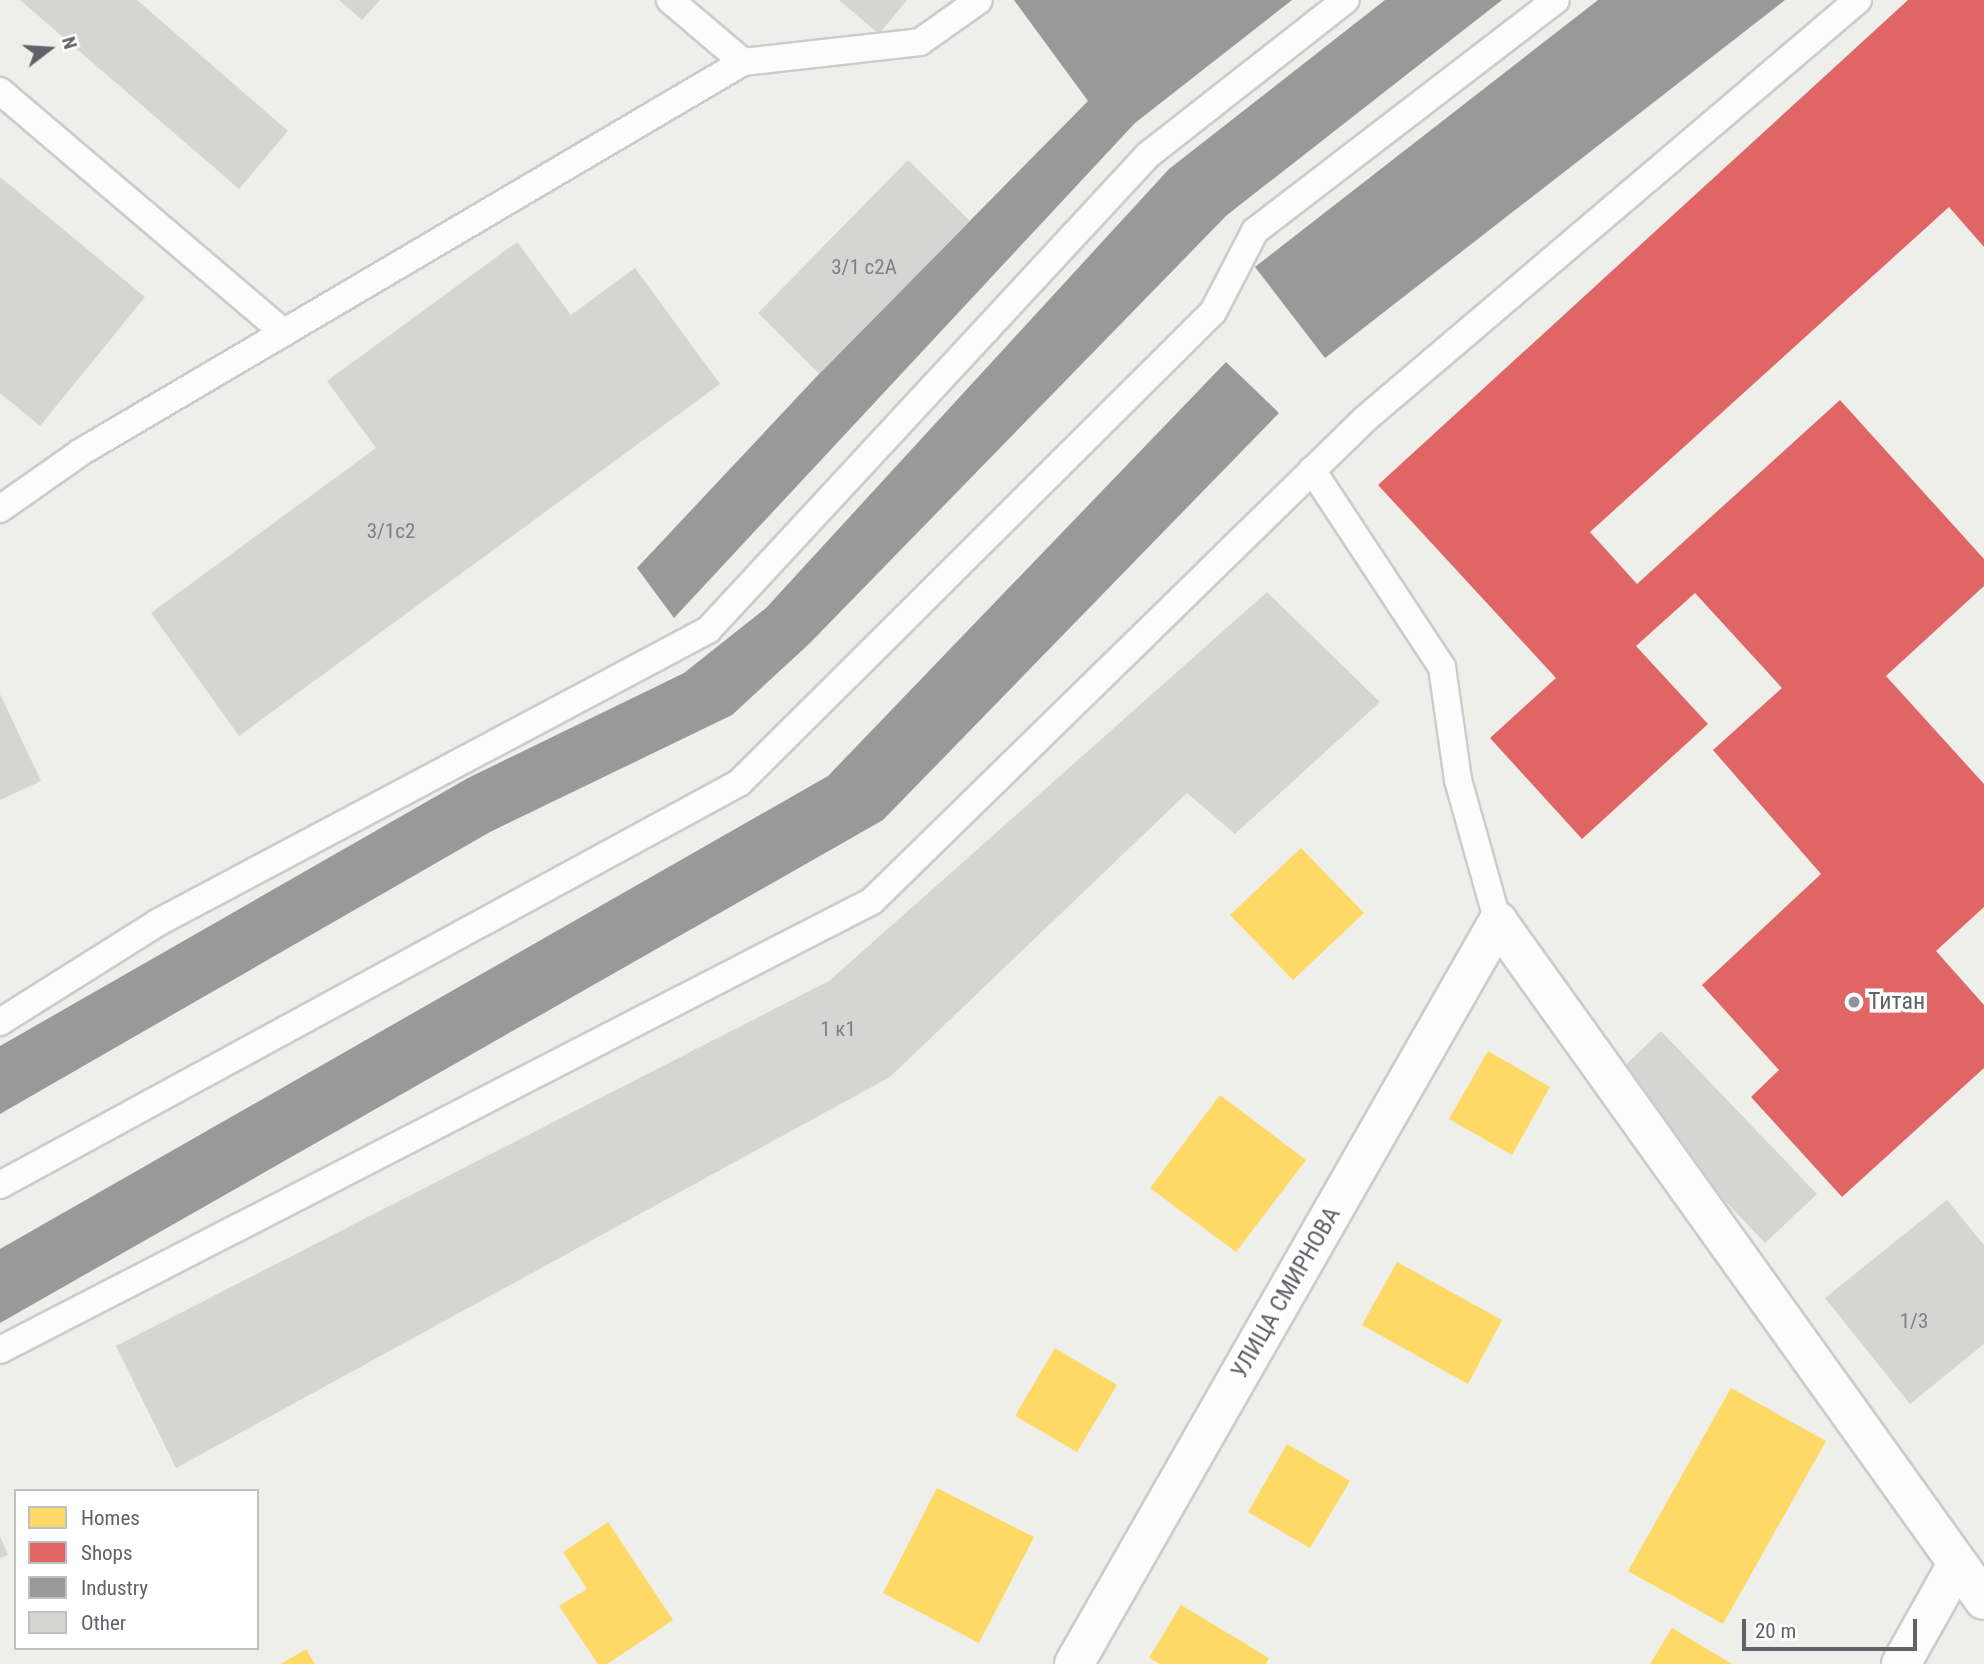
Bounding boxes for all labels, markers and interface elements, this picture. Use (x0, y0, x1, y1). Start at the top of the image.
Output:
north arrow (14, 14, 84, 84)
text: N (57, 34, 82, 52)
house number: 3/1 с2А (831, 254, 897, 280)
house number: 3/1с2 (367, 518, 415, 544)
place label: Титан (1868, 988, 1925, 1016)
marker: Титан (1846, 994, 1862, 1010)
house number: 1 к1 (820, 1016, 856, 1042)
street label: УЛИЦА СМИРНОВА (1225, 1202, 1347, 1384)
house number: 1/3 (1900, 1308, 1928, 1334)
legend (14, 1489, 259, 1650)
text: Homes (81, 1506, 140, 1530)
text: Shops (81, 1541, 133, 1565)
text: Industry (81, 1576, 148, 1600)
scale bar (1746, 1604, 1921, 1648)
text: Other (81, 1611, 126, 1635)
text: 20 m (1755, 1619, 1796, 1643)

